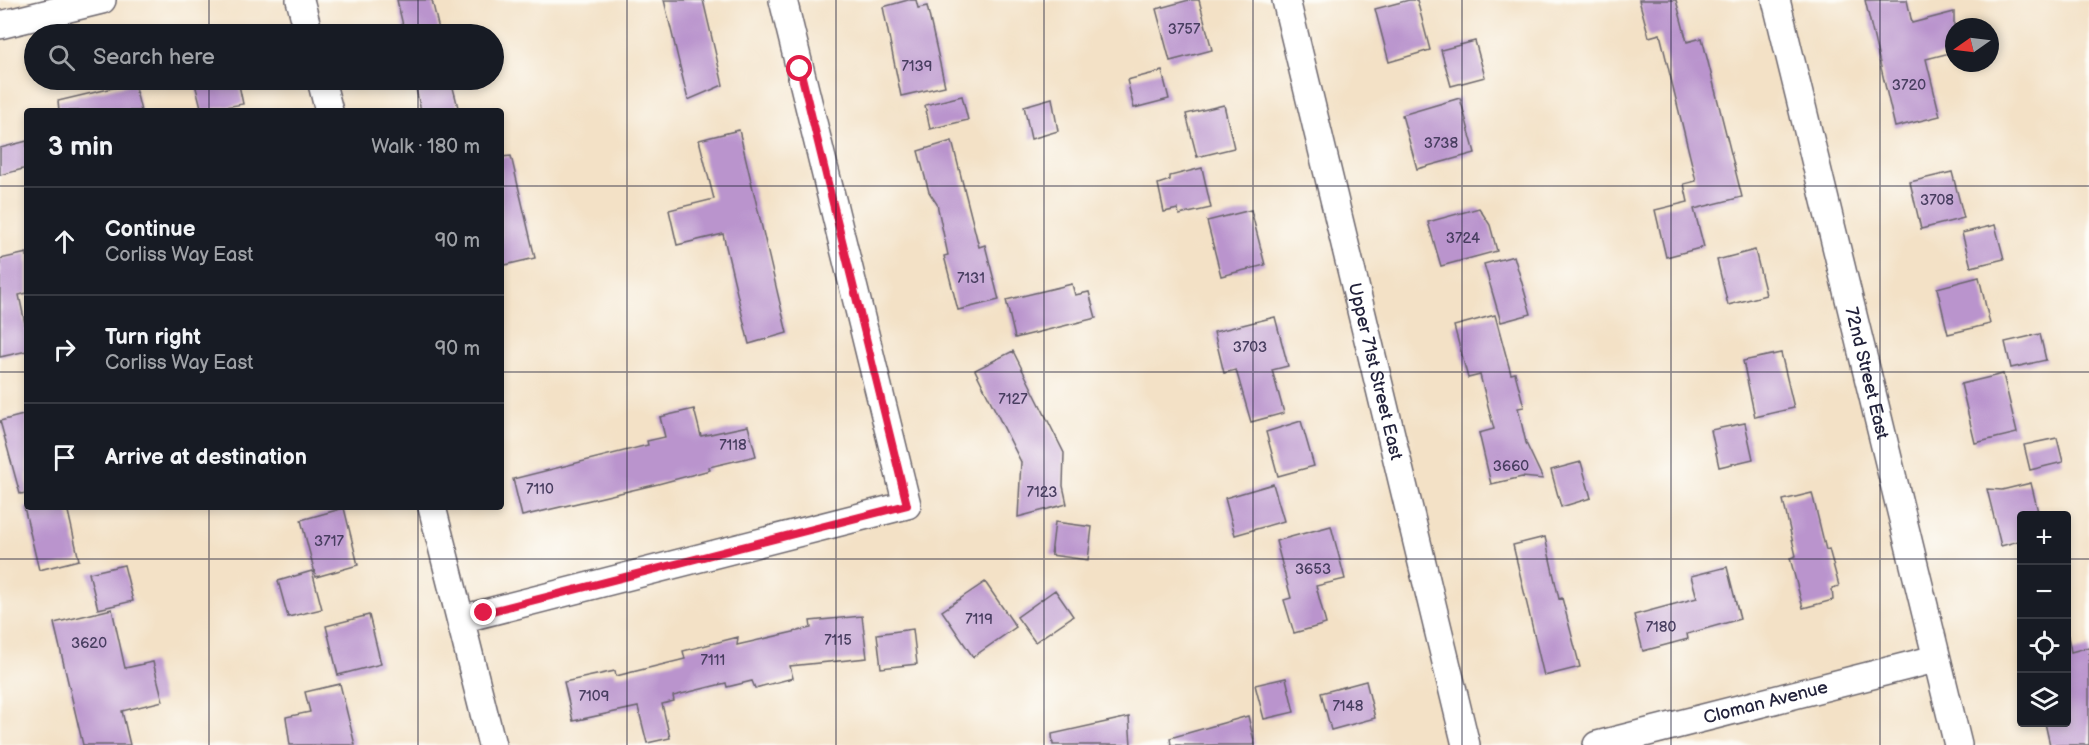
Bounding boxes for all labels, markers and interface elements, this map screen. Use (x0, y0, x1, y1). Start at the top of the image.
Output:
north arrow (1945, 18, 1999, 72)
house number: 3757 (1168, 20, 1201, 39)
search box (24, 24, 504, 90)
icon: search (45, 41, 78, 74)
text: Search here (93, 44, 215, 71)
route start (786, 55, 812, 81)
house number: 7139 (901, 57, 933, 76)
house number: 3720 (1892, 76, 1926, 95)
text: 3 min (48, 132, 113, 163)
house number: 3738 (1424, 134, 1459, 153)
text: Walk · 180 m (371, 135, 480, 159)
house number: 3708 (1920, 191, 1954, 210)
text: Continue (105, 216, 195, 243)
icon: ahead (48, 225, 81, 258)
text: 90 m (435, 229, 480, 253)
house number: 3724 (1446, 229, 1480, 248)
text: Corliss Way East (105, 243, 253, 267)
house number: 7131 (957, 269, 985, 288)
street label: Upper 71st Street East (1344, 281, 1407, 462)
street label: 72nd Street East (1840, 305, 1893, 442)
text: Turn right (105, 324, 201, 351)
icon: right (48, 333, 81, 366)
text: 90 m (435, 337, 480, 361)
house number: 3703 (1233, 338, 1267, 357)
text: Corliss Way East (105, 351, 253, 375)
house number: 7127 (998, 390, 1028, 409)
house number: 7118 (719, 436, 747, 455)
icon: arrive (48, 441, 81, 474)
text: Arrive at destination (105, 444, 307, 471)
house number: 3660 (1493, 457, 1529, 476)
house number: 7110 (526, 480, 554, 499)
house number: 7123 (1027, 483, 1057, 502)
map controls (2017, 511, 2071, 727)
button: + (2017, 511, 2071, 565)
house number: 3717 (314, 532, 345, 551)
house number: 3653 (1295, 560, 1331, 579)
button: − (2017, 565, 2071, 619)
route end (470, 599, 496, 625)
house number: 7119 (965, 610, 993, 629)
house number: 7180 (1646, 618, 1677, 637)
button: locate (2017, 619, 2071, 673)
house number: 7115 (824, 631, 852, 650)
house number: 3620 (71, 634, 107, 653)
house number: 7111 (701, 651, 725, 670)
button: layers (2017, 673, 2071, 727)
street label: Cloman Avenue (1701, 677, 1830, 728)
house number: 7109 (579, 687, 609, 706)
house number: 7148 (1332, 697, 1364, 716)

